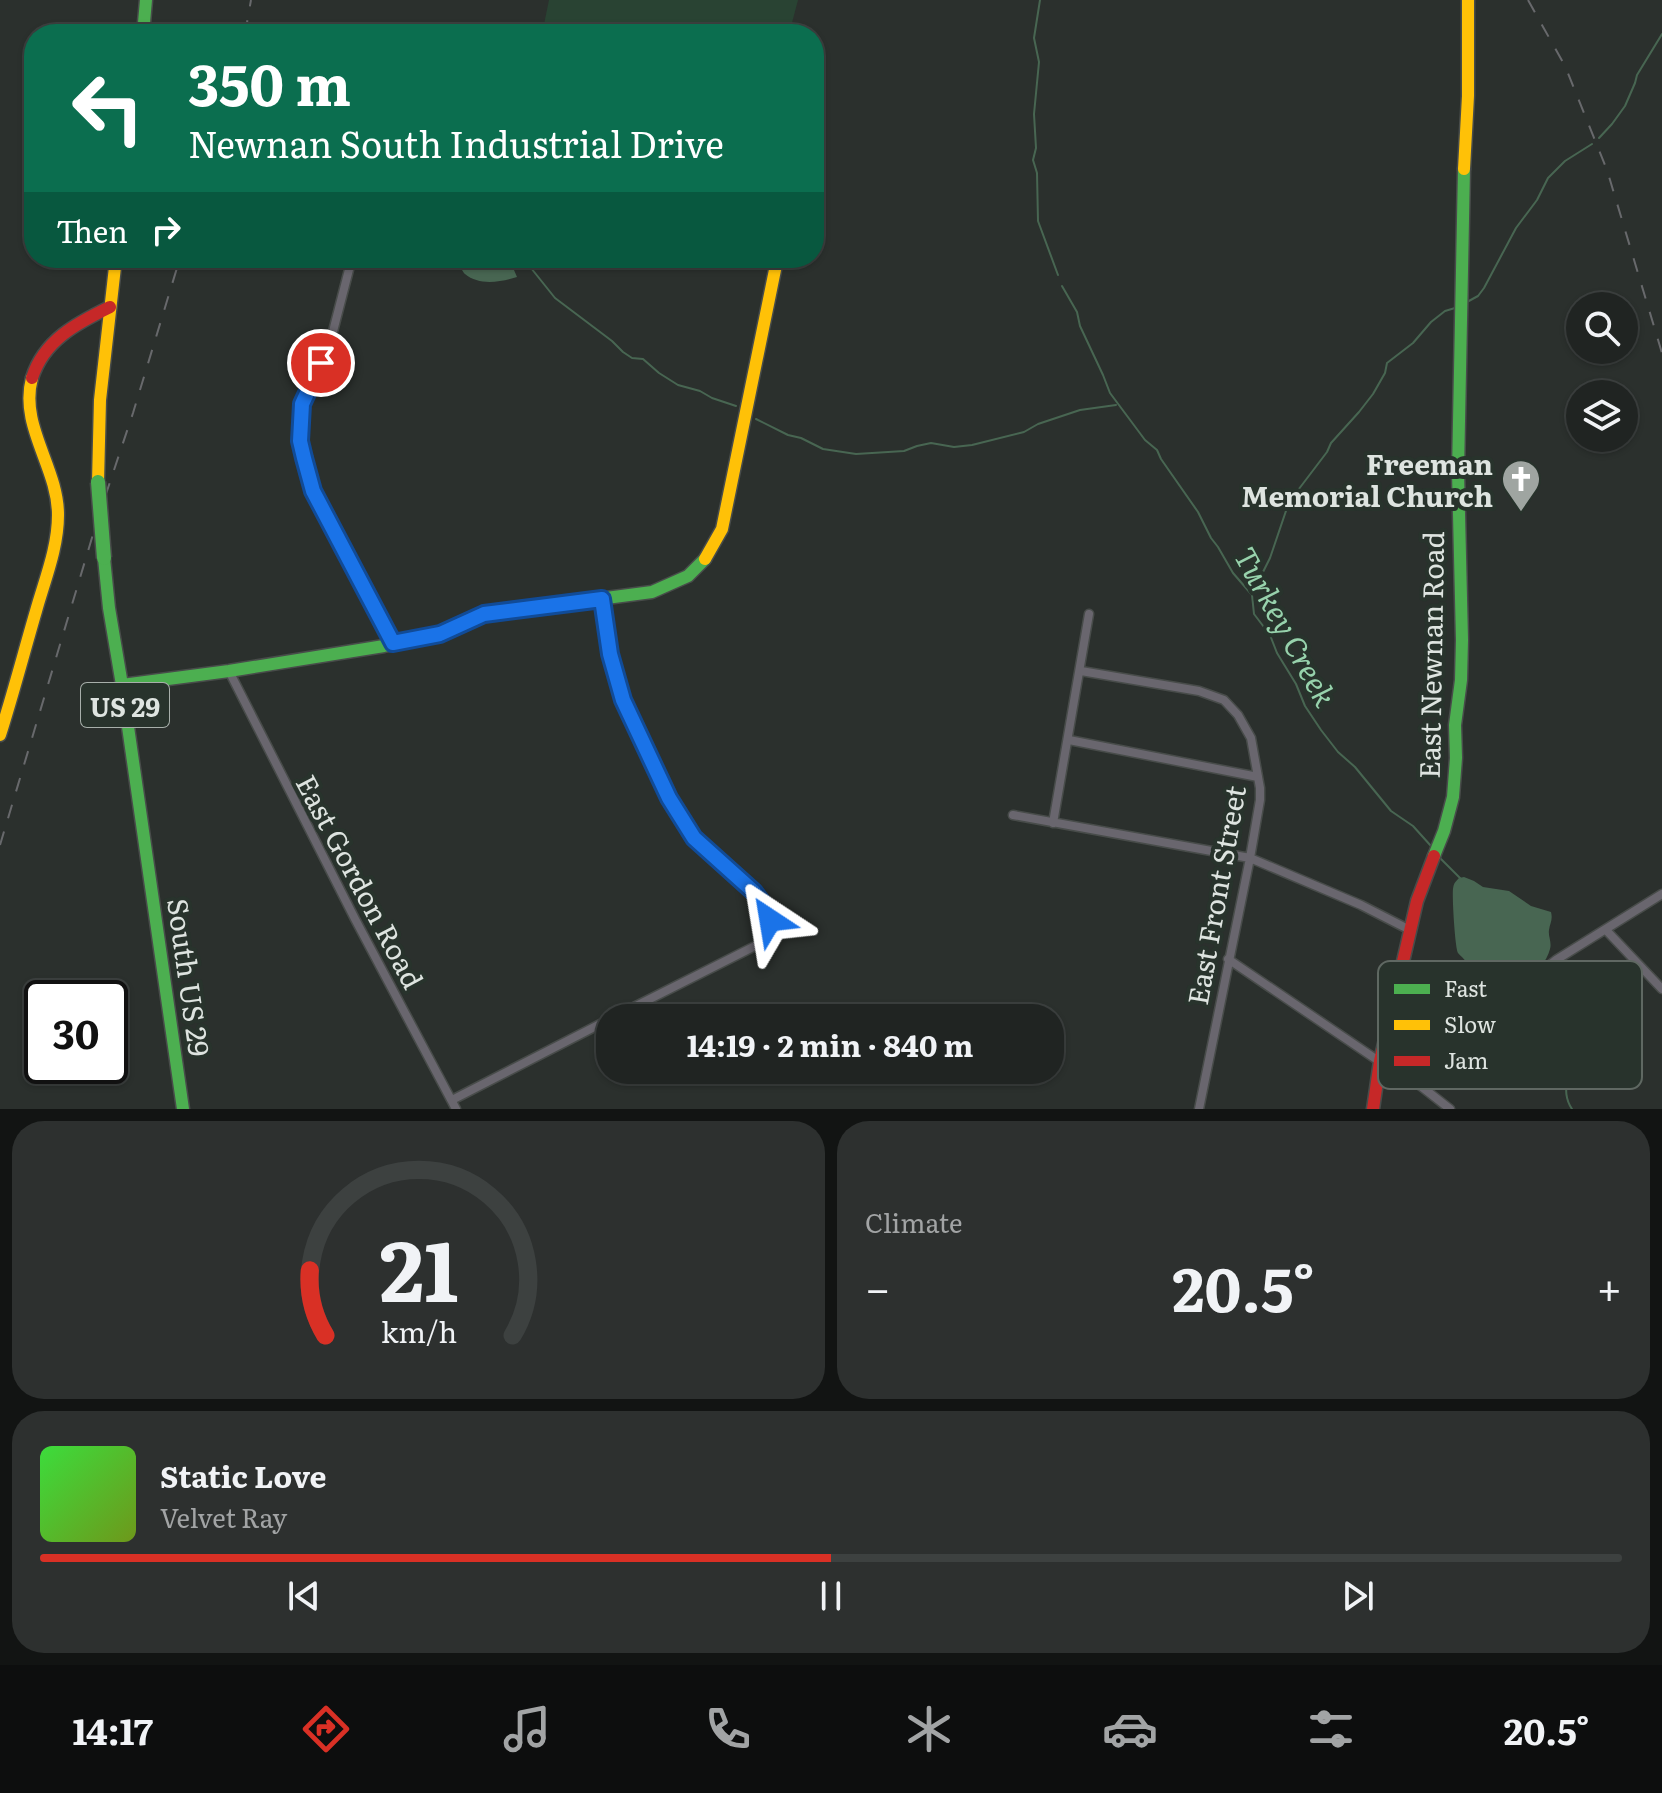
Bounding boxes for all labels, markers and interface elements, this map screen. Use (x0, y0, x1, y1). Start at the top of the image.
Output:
text: 350 m (188, 40, 351, 123)
icon: left (56, 56, 160, 160)
text: Newnan South Industrial Drive (188, 116, 724, 169)
text: Then (56, 208, 128, 252)
icon: right (144, 208, 188, 252)
map controls (1566, 292, 1638, 452)
button: search (1566, 292, 1638, 364)
pin (287, 329, 355, 397)
icon: arrive (299, 341, 343, 385)
button: layers (1566, 380, 1638, 452)
place label: Freeman Memorial Church (1241, 442, 1493, 516)
church icon: Freeman Memorial Church (1500, 458, 1542, 513)
street label: East Newnan Road (1407, 531, 1453, 779)
water label: Turkey Creek (1225, 538, 1349, 714)
road number: US 29 (81, 683, 169, 727)
street label: East Gordon Road (287, 766, 435, 996)
street label: East Front Street (1175, 781, 1255, 1008)
position arrow (728, 878, 812, 962)
street label: South US 29 (158, 895, 222, 1059)
legend (1378, 961, 1642, 1089)
text: Fast (1444, 971, 1487, 1004)
speed limit sign: 30 (24, 980, 128, 1084)
text: Slow (1444, 1007, 1496, 1040)
text: 14:19 · 2 min · 840 m (687, 1022, 973, 1066)
text: Jam (1444, 1043, 1488, 1076)
text: Climate (865, 1202, 963, 1241)
text: 21 (379, 1204, 458, 1328)
text: 20.5° (1172, 1241, 1315, 1330)
text: − (865, 1253, 891, 1319)
text: + (1596, 1253, 1622, 1319)
text: km/h (380, 1309, 457, 1352)
text: Static Love (160, 1453, 327, 1497)
text: Velvet Ray (160, 1497, 287, 1536)
icon: previous (282, 1574, 326, 1618)
icon: pause (809, 1574, 853, 1618)
icon: next (1336, 1574, 1380, 1618)
icon: directions (298, 1701, 354, 1757)
icon: music (499, 1701, 555, 1757)
icon: phone (700, 1701, 756, 1757)
icon: climate (901, 1701, 957, 1757)
icon: car (1102, 1701, 1158, 1757)
icon: filters (1303, 1701, 1359, 1757)
text: 14:17 (72, 1703, 153, 1756)
text: 20.5° (1504, 1703, 1589, 1756)

